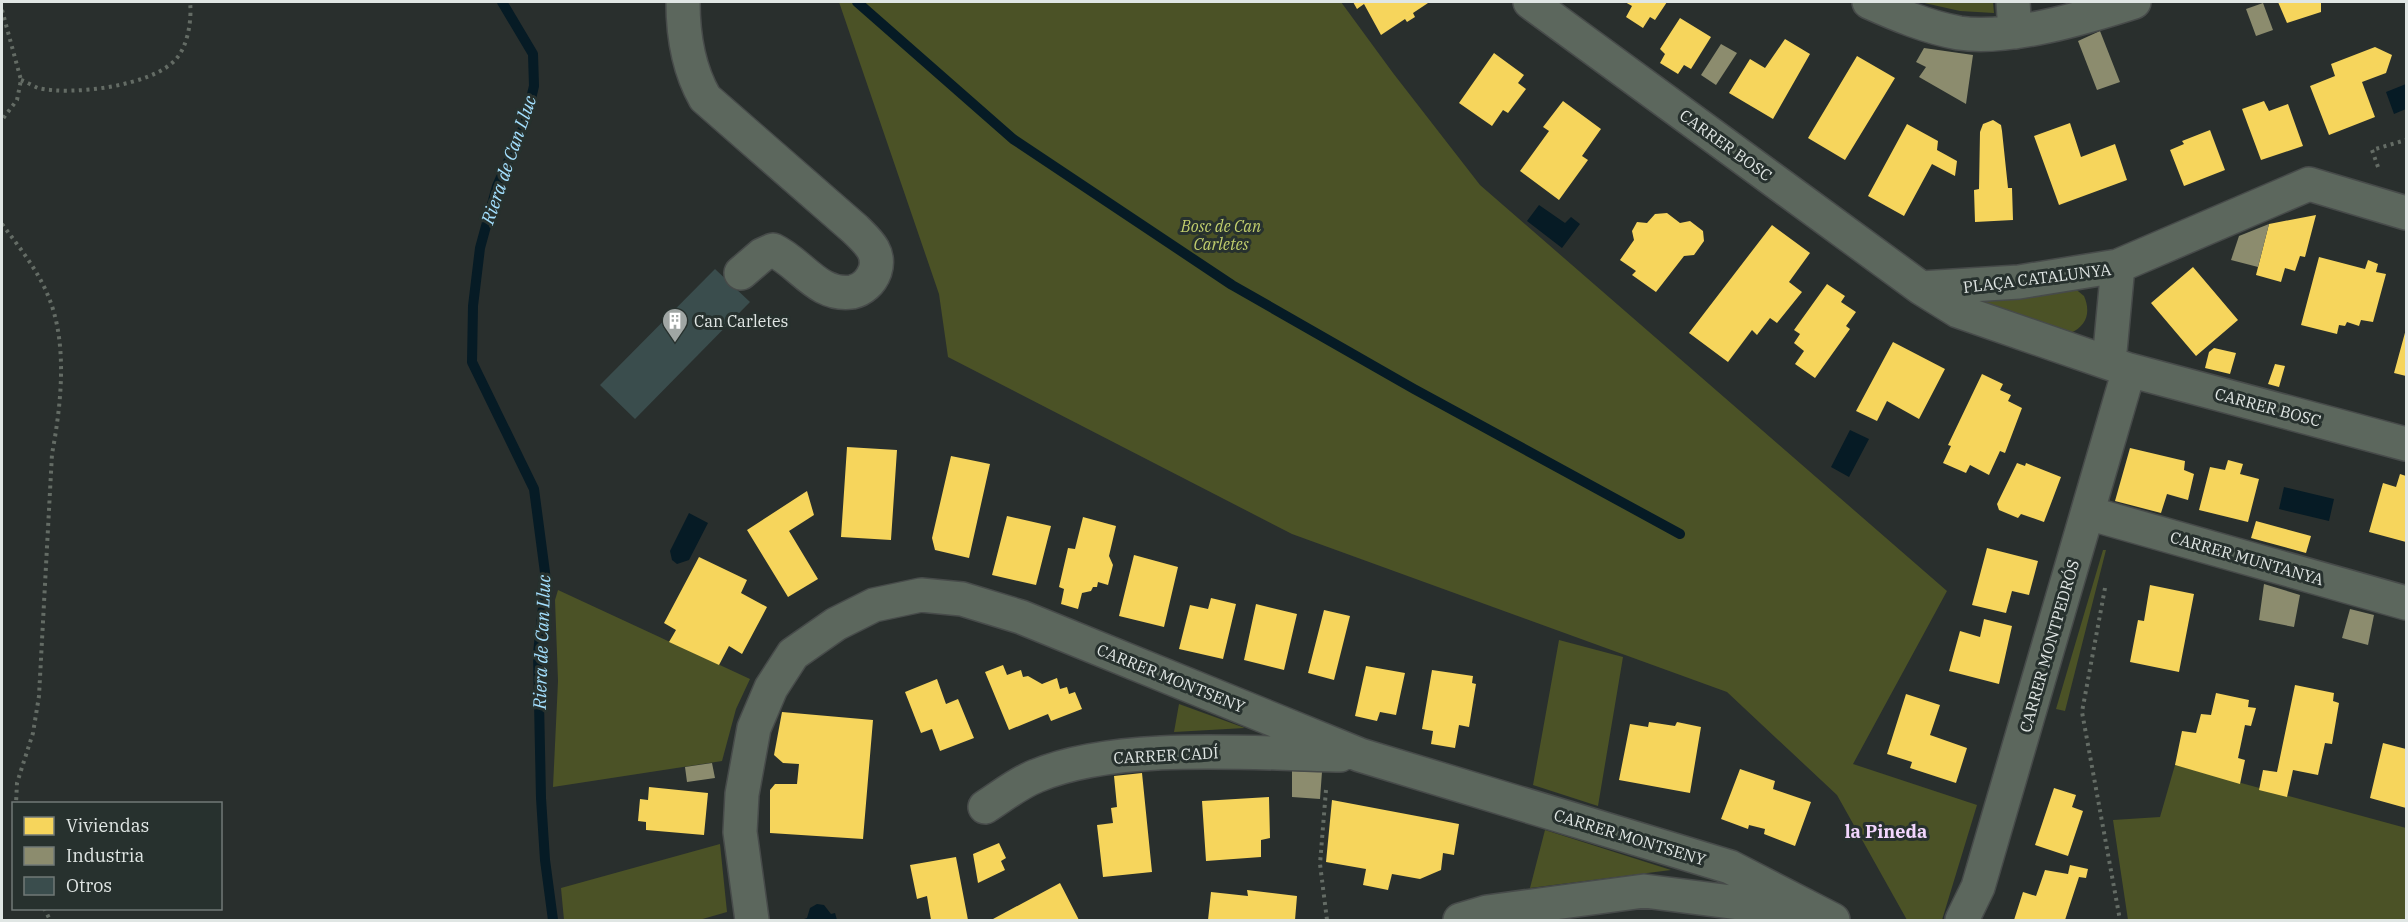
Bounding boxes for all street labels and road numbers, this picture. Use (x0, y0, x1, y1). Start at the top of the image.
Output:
street label: CARRER BOSC (1676, 105, 1776, 185)
street label: PLAÇA CATALUNYA (1962, 259, 2112, 297)
street label: CARRER BOSC (2213, 383, 2323, 431)
street label: CARRER MUNTANYA (2168, 527, 2326, 589)
street label: CARRER MONTPEDRÓS (2014, 557, 2083, 735)
street label: CARRER MONTSENY (1094, 639, 1248, 717)
street label: CARRER CADÍ (1113, 741, 1219, 768)
street label: CARRER MONTSENY (1552, 804, 1708, 870)

